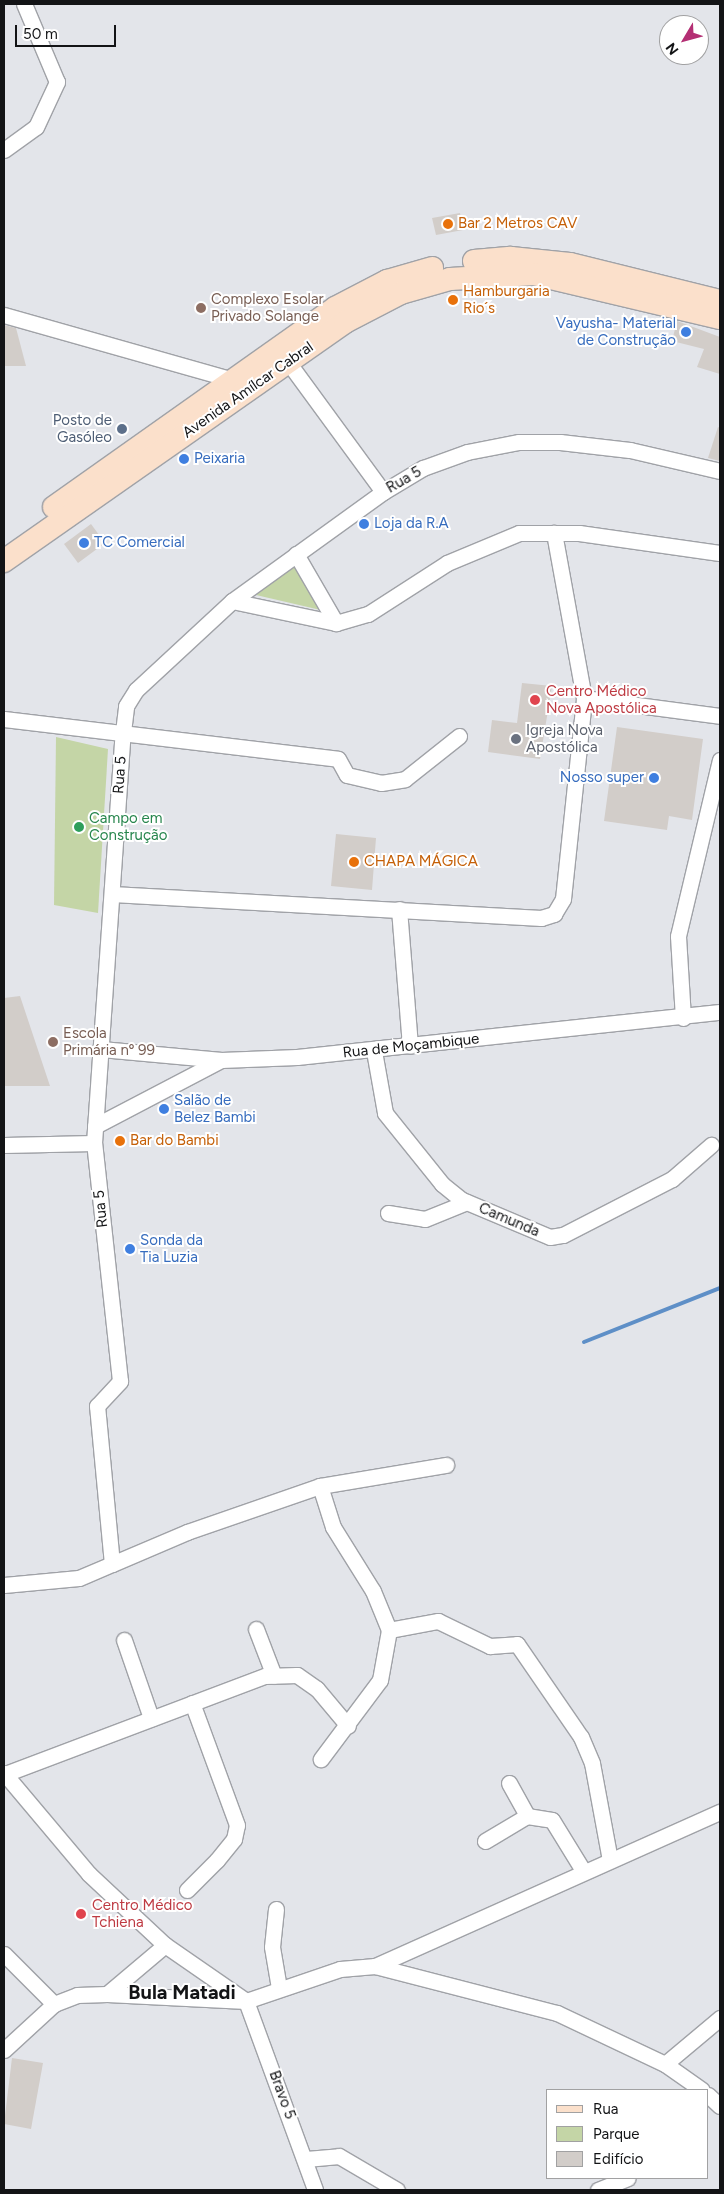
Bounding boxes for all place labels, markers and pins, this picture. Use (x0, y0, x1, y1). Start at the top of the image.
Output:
place label: Bar 2 Metros CAV (458, 215, 577, 233)
marker: Bar 2 Metros CAV (442, 218, 454, 230)
place label: Hamburgaria Rio´s (463, 282, 550, 317)
place label: Complexo Esolar Privado Solange (211, 290, 324, 325)
marker: Hamburgaria Rio´s (447, 294, 459, 306)
marker: Complexo Esolar Privado Solange (195, 302, 207, 314)
place label: Vayusha- Material de Construção (556, 314, 676, 349)
marker: Vayusha- Material de Construção (680, 326, 692, 338)
place label: Posto de Gasóleo (53, 411, 112, 446)
marker: Posto de Gasóleo (116, 423, 128, 435)
place label: Peixaria (194, 450, 245, 468)
marker: Peixaria (178, 453, 190, 465)
place label: Loja da R.A (374, 515, 449, 533)
marker: Loja da R.A (358, 518, 370, 530)
place label: TC Comercial (94, 534, 185, 552)
marker: TC Comercial (78, 537, 90, 549)
place label: Centro Médico Nova Apostólica (546, 682, 657, 717)
marker: Centro Médico Nova Apostólica (528, 693, 542, 707)
place label: Igreja Nova Apostólica (526, 721, 603, 756)
marker: Igreja Nova Apostólica (510, 733, 522, 745)
place label: Nosso super (560, 769, 644, 787)
marker: Nosso super (648, 772, 660, 784)
place label: Campo em Construção (89, 809, 167, 844)
marker: Campo em Construção (73, 821, 85, 833)
place label: CHAPA MÁGICA (364, 853, 478, 871)
marker: CHAPA MÁGICA (348, 856, 360, 868)
place label: Escola Primária nº 99 (63, 1024, 155, 1059)
marker: Escola Primária nº 99 (47, 1036, 59, 1048)
place label: Salão de Belez Bambi (174, 1091, 256, 1126)
marker: Salão de Belez Bambi (158, 1103, 170, 1115)
place label: Bar do Bambi (130, 1132, 219, 1150)
marker: Bar do Bambi (114, 1135, 126, 1147)
place label: Sonda da Tia Luzia (140, 1231, 203, 1266)
marker: Sonda da Tia Luzia (124, 1243, 136, 1255)
place label: Centro Médico Tchiena (92, 1896, 192, 1931)
marker: Centro Médico Tchiena (74, 1907, 88, 1921)

